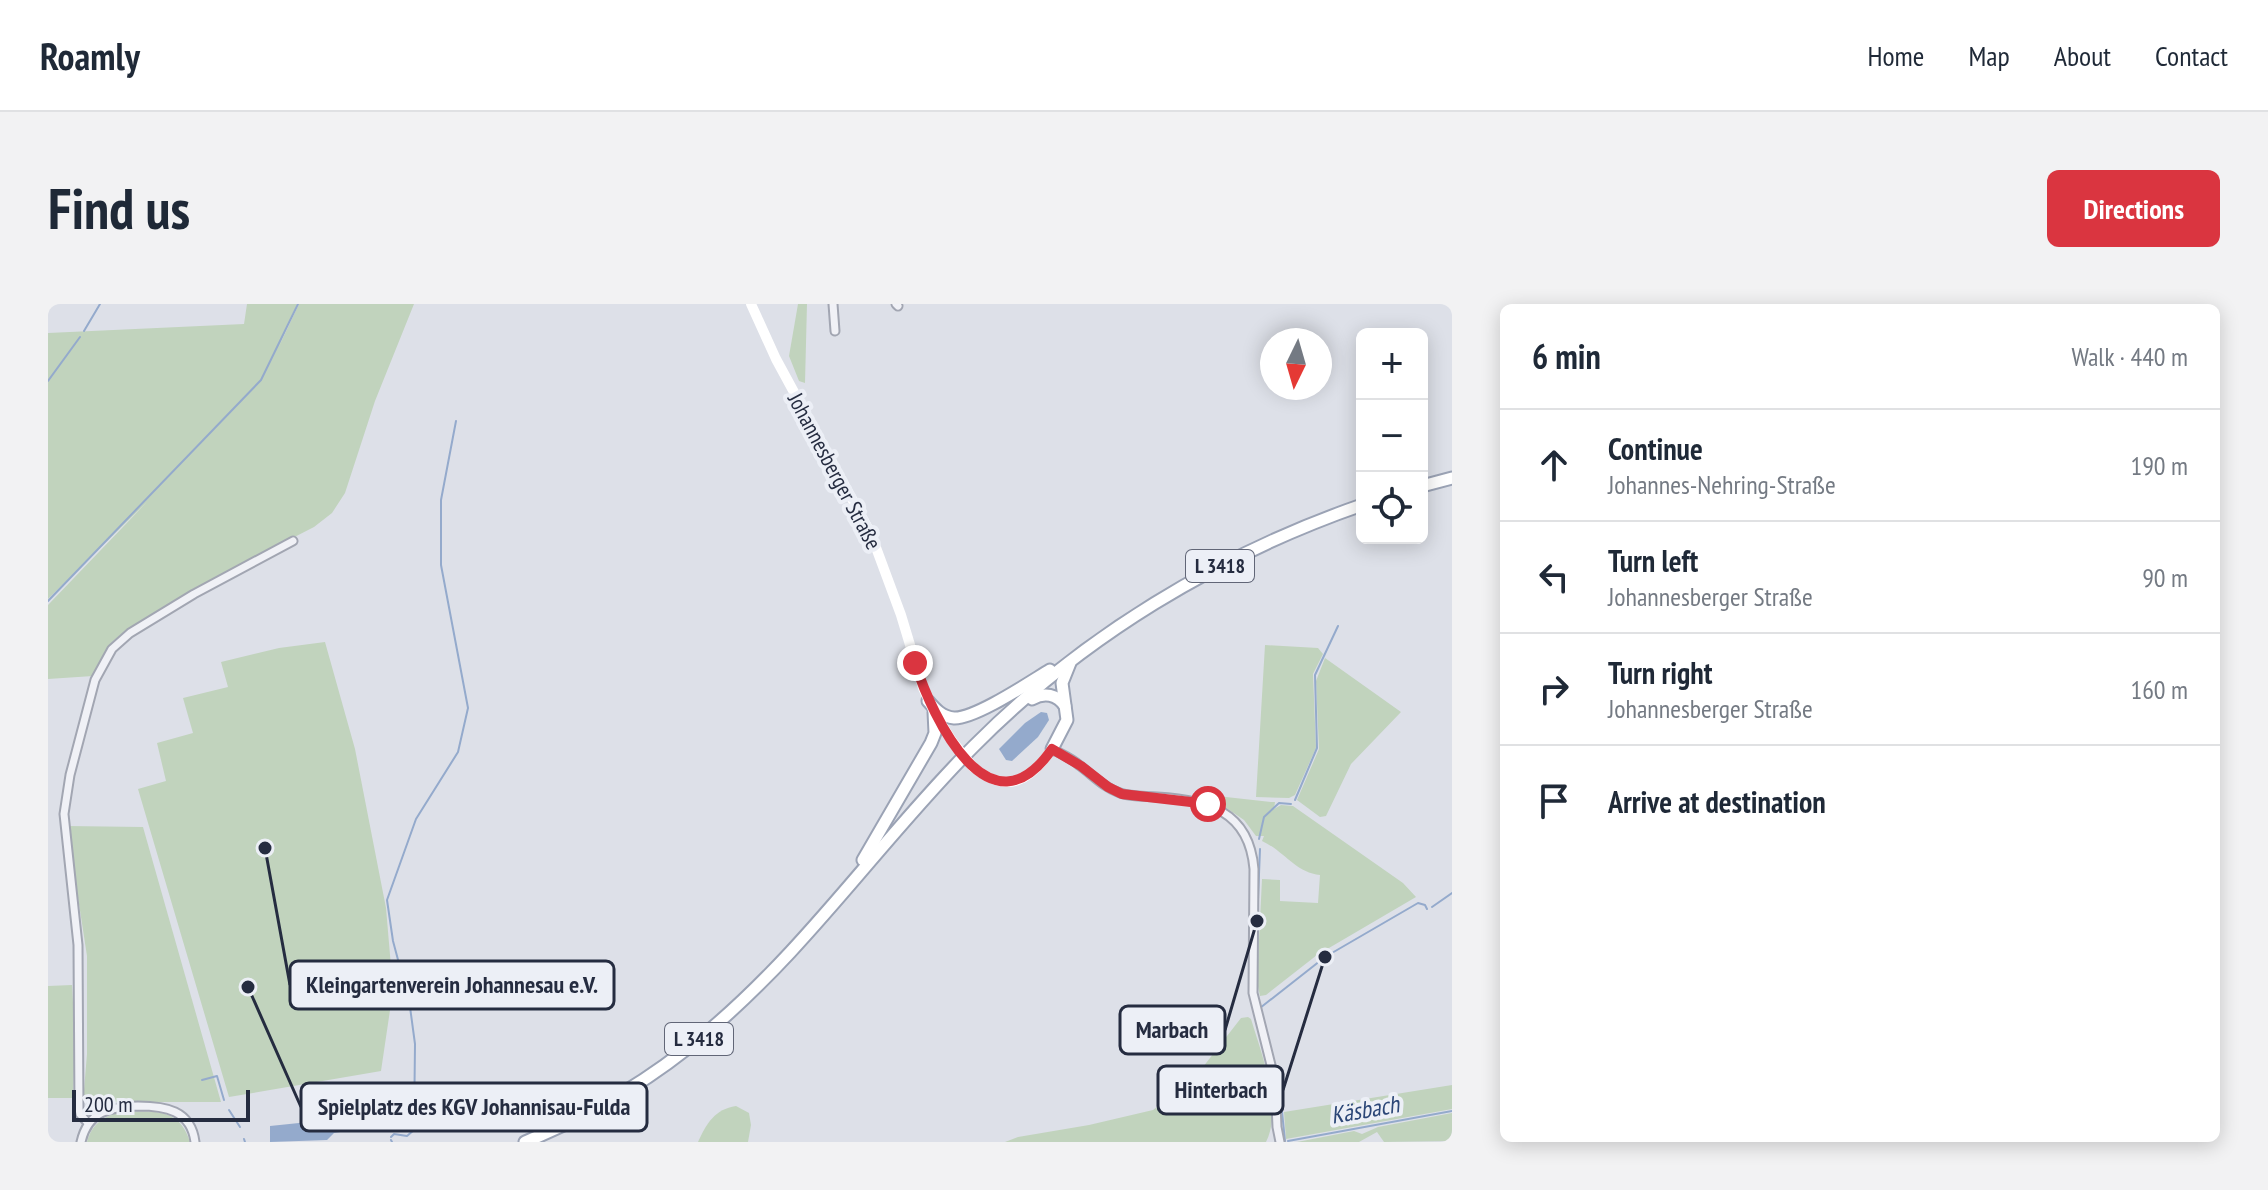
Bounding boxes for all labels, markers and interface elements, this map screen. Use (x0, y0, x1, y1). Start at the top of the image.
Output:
text: Roamly (40, 31, 140, 80)
text: Home (1868, 37, 1924, 74)
text: Map (1968, 37, 2010, 74)
text: About (2054, 37, 2111, 74)
text: Contact (2155, 37, 2228, 74)
button: Directions (2047, 170, 2220, 247)
text: Find us (48, 172, 190, 244)
north arrow (1260, 328, 1332, 400)
map controls (1356, 328, 1428, 544)
button: + (1356, 328, 1428, 400)
text: 6 min (1532, 334, 1601, 378)
text: Walk · 440 m (2071, 340, 2188, 373)
street label: Johannesberger Straße (782, 387, 888, 554)
button: − (1356, 400, 1428, 472)
text: Continue (1608, 429, 1703, 468)
icon: ahead (1532, 443, 1576, 487)
text: 190 m (2130, 449, 2188, 482)
text: Johannes-Nehring-Straße (1608, 468, 1836, 501)
button: locate (1356, 472, 1428, 544)
text: Turn left (1608, 541, 1698, 580)
road number: L 3418 (1186, 550, 1254, 582)
icon: left (1532, 555, 1576, 599)
text: 90 m (2142, 561, 2188, 594)
text: Johannesberger Straße (1608, 580, 1813, 613)
route end (897, 645, 933, 681)
text: Turn right (1608, 653, 1712, 692)
icon: right (1532, 667, 1576, 711)
text: 160 m (2130, 673, 2188, 706)
text: Johannesberger Straße (1608, 692, 1813, 725)
icon: arrive (1532, 779, 1576, 823)
text: Arrive at destination (1608, 782, 1826, 821)
route start (1190, 786, 1226, 822)
callout: Kleingartenverein Johannesau e.V. (290, 961, 614, 1009)
text: Kleingartenverein Johannesau e.V. (306, 969, 598, 1000)
callout: Marbach (1120, 1006, 1225, 1054)
text: Marbach (1136, 1014, 1208, 1045)
road number: L 3418 (665, 1023, 733, 1055)
callout: Hinterbach (1158, 1066, 1283, 1114)
text: Hinterbach (1175, 1074, 1267, 1105)
callout: Spielplatz des KGV Johannisau-Fulda (301, 1083, 647, 1131)
scale bar (72, 1086, 250, 1122)
water label: Käsbach (1328, 1088, 1403, 1131)
text: 200 m (84, 1090, 133, 1118)
text: Spielplatz des KGV Johannisau-Fulda (318, 1091, 630, 1122)

